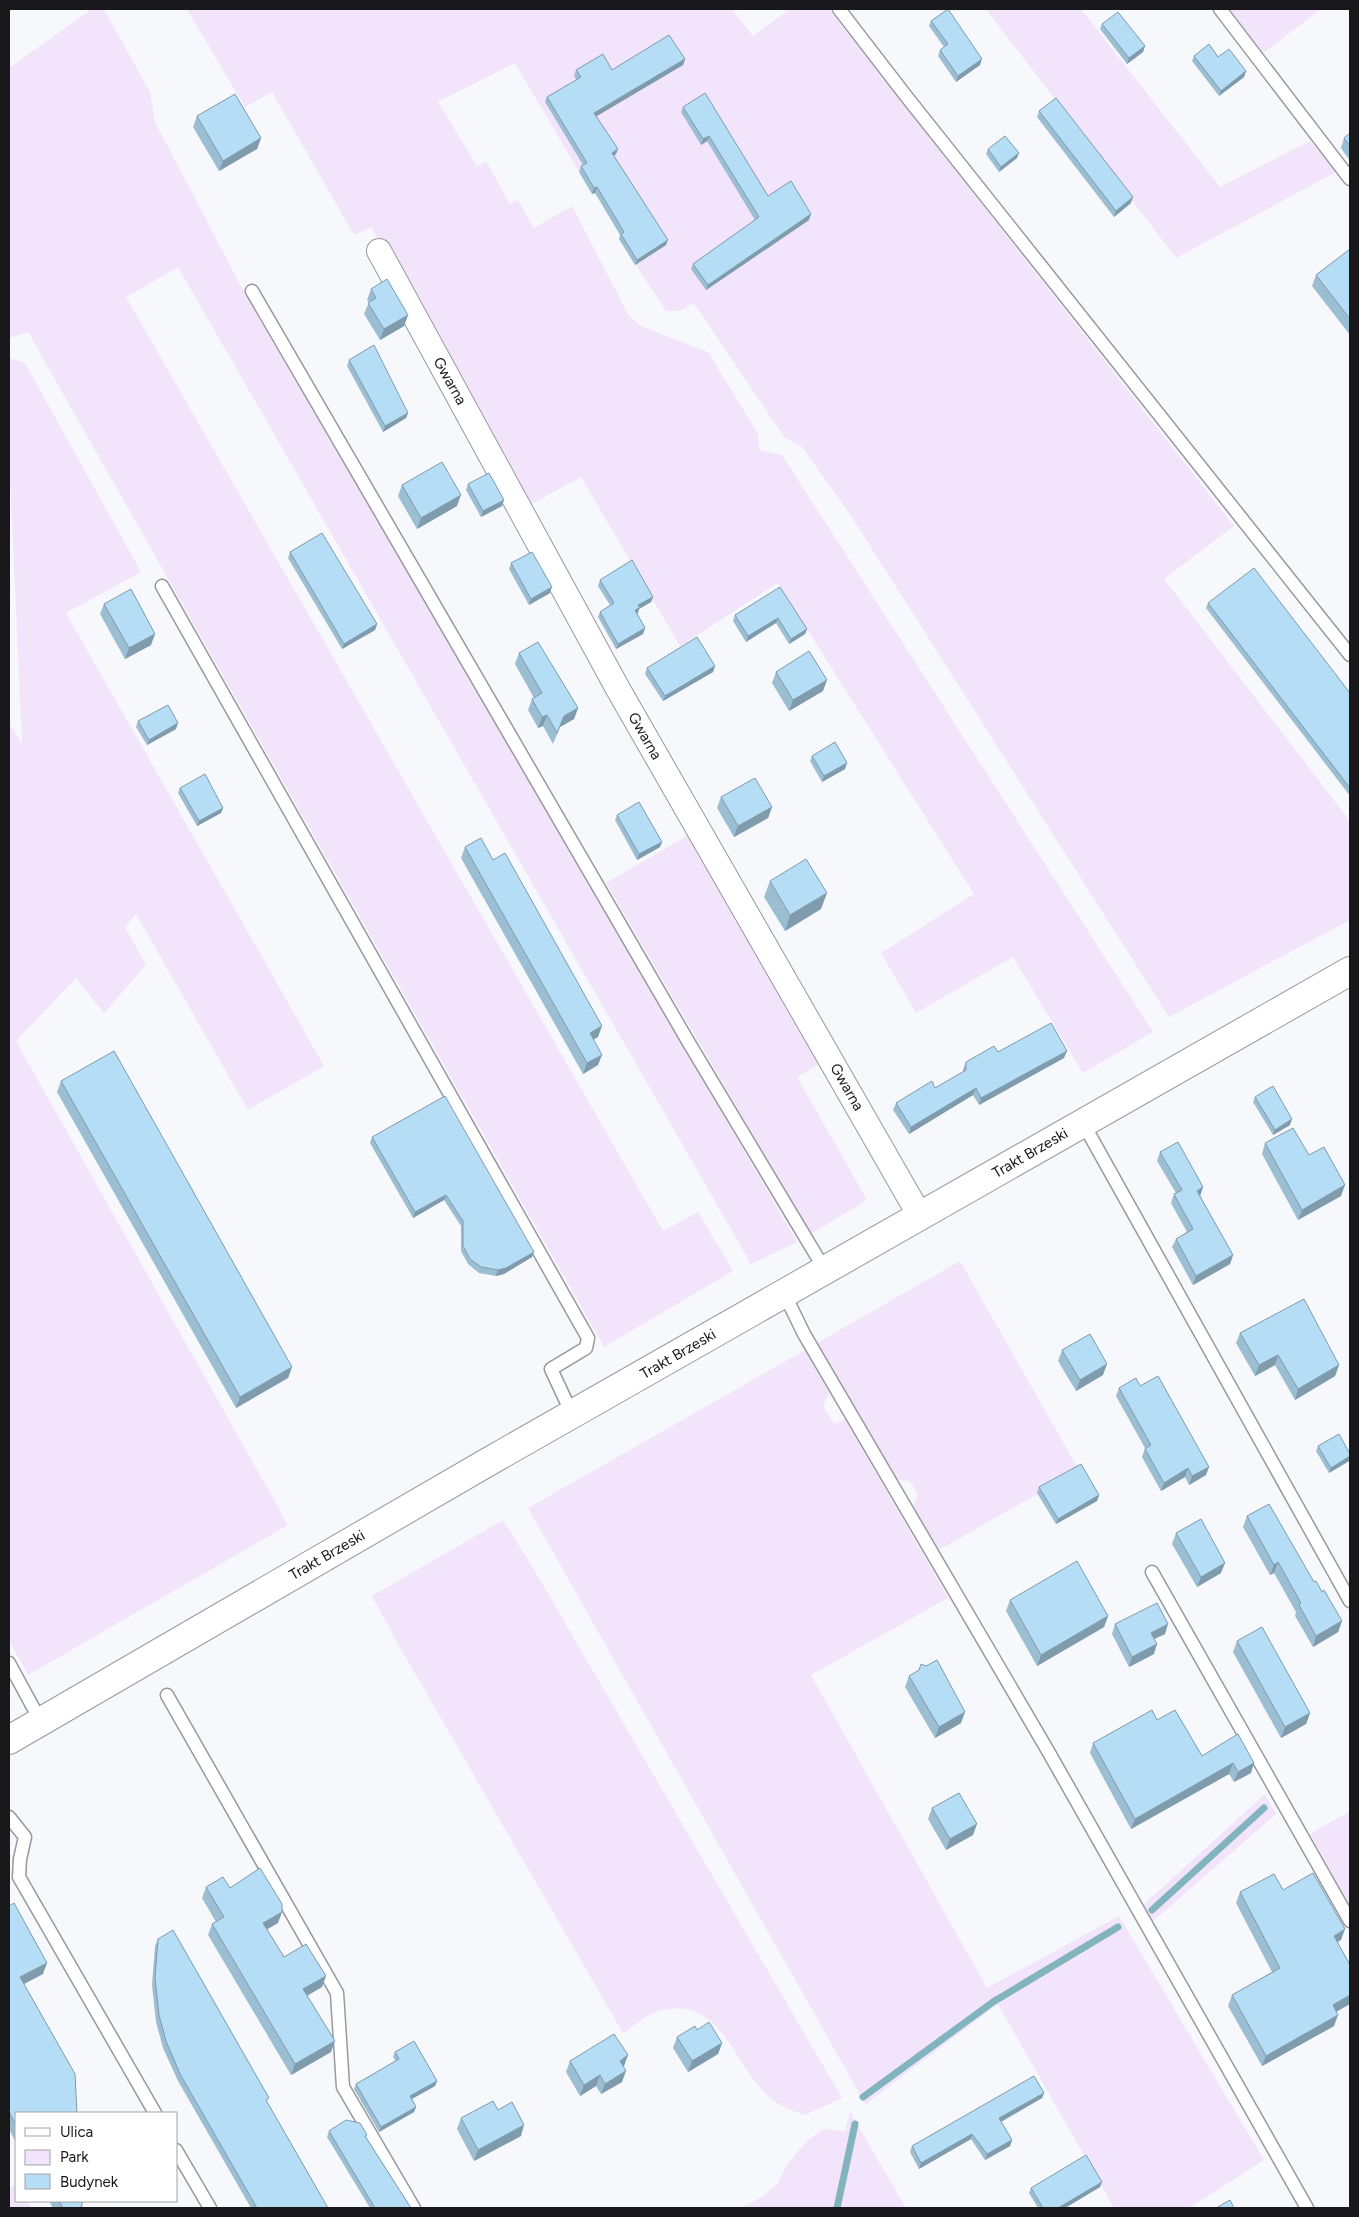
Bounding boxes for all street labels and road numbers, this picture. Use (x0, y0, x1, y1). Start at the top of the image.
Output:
street label: Gwarna (430, 354, 470, 408)
street label: Gwarna (624, 709, 666, 763)
street label: Gwarna (826, 1060, 868, 1114)
street label: Trakt Brzeski (989, 1124, 1071, 1182)
street label: Trakt Brzeski (637, 1325, 719, 1383)
street label: Trakt Brzeski (286, 1526, 368, 1584)

